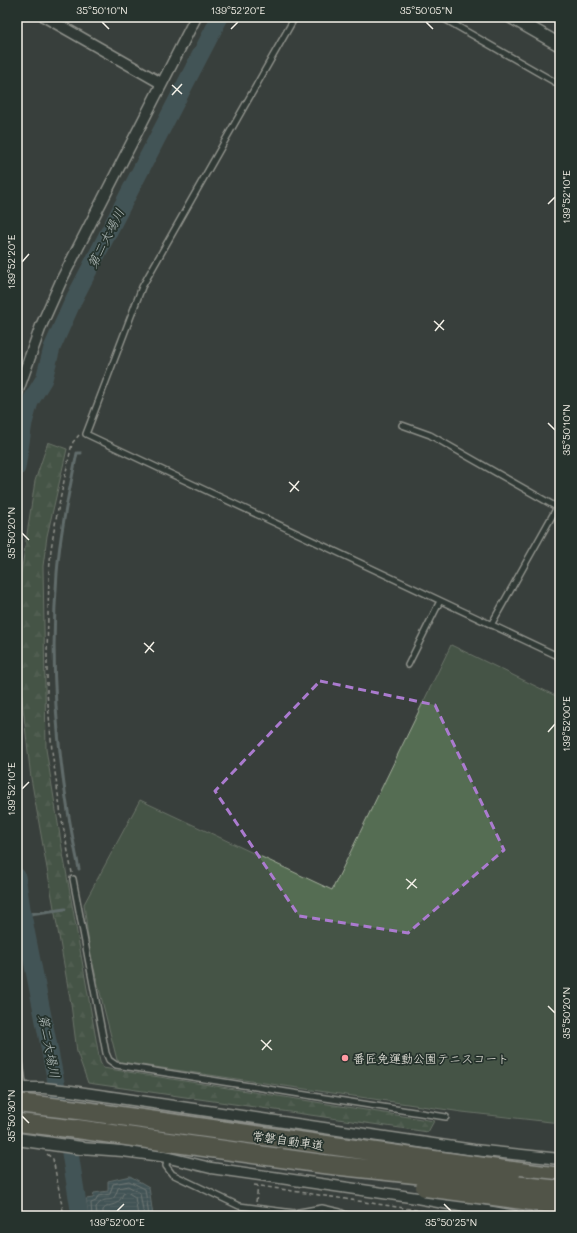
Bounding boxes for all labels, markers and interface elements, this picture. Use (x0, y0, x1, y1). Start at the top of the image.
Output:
text: 35°50'10"N (76, 3, 128, 17)
text: 139°52'20"E (211, 3, 266, 17)
text: 35°50'05"N (400, 3, 452, 17)
text: 139°52'10"E (559, 170, 573, 224)
water label: 第二大場川 (83, 205, 127, 271)
text: 139°52'20"E (4, 234, 18, 289)
text: 35°50'10"N (559, 404, 573, 456)
text: 35°50'20"N (4, 507, 18, 559)
text: 139°52'00"E (559, 696, 573, 752)
text: 139°52'10"E (4, 762, 18, 816)
text: 35°50'20"N (559, 987, 573, 1039)
water label: 第二大場川 (35, 1012, 65, 1080)
place label: 番匠免運動公園テニスコート (353, 1050, 509, 1066)
marker: 番匠免運動公園テニスコート (340, 1053, 350, 1063)
text: 35°50'30"N (4, 1090, 18, 1142)
street label: 常磐自動車道 (251, 1127, 325, 1153)
text: 139°52'00"E (89, 1215, 145, 1229)
text: 35°50'25"N (425, 1215, 477, 1229)

